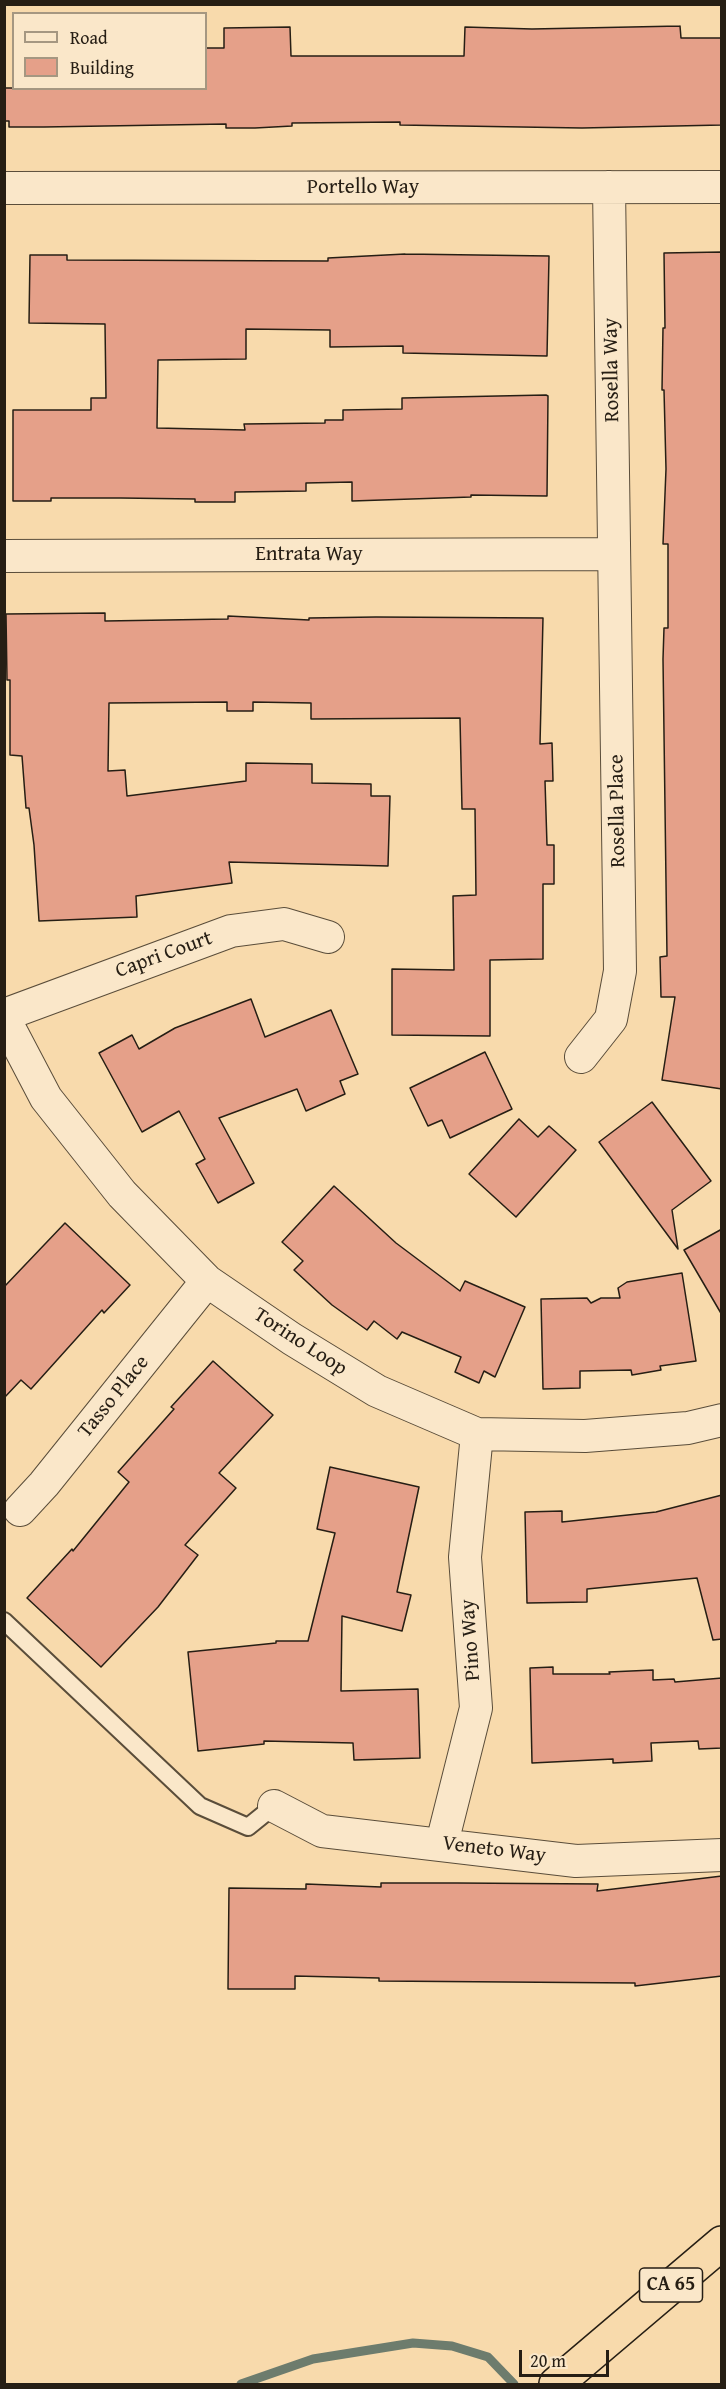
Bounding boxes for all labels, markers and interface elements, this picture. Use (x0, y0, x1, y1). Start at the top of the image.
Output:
legend (12, 12, 207, 90)
text: Road (70, 24, 108, 51)
text: Building (70, 54, 134, 81)
street label: Portello Way (307, 175, 419, 201)
street label: Rosella Way (598, 317, 626, 423)
street label: Entrata Way (255, 542, 363, 568)
street label: Rosella Place (604, 754, 632, 868)
street label: Capri Court (112, 926, 216, 984)
street label: Torino Loop (249, 1302, 351, 1382)
street label: Tasso Place (73, 1351, 155, 1443)
street label: Pino Way (456, 1598, 486, 1682)
street label: Veneto Way (441, 1831, 547, 1869)
road number: CA 65 (640, 2268, 702, 2302)
scale bar (522, 2338, 612, 2376)
text: 20 m (530, 2347, 566, 2374)

